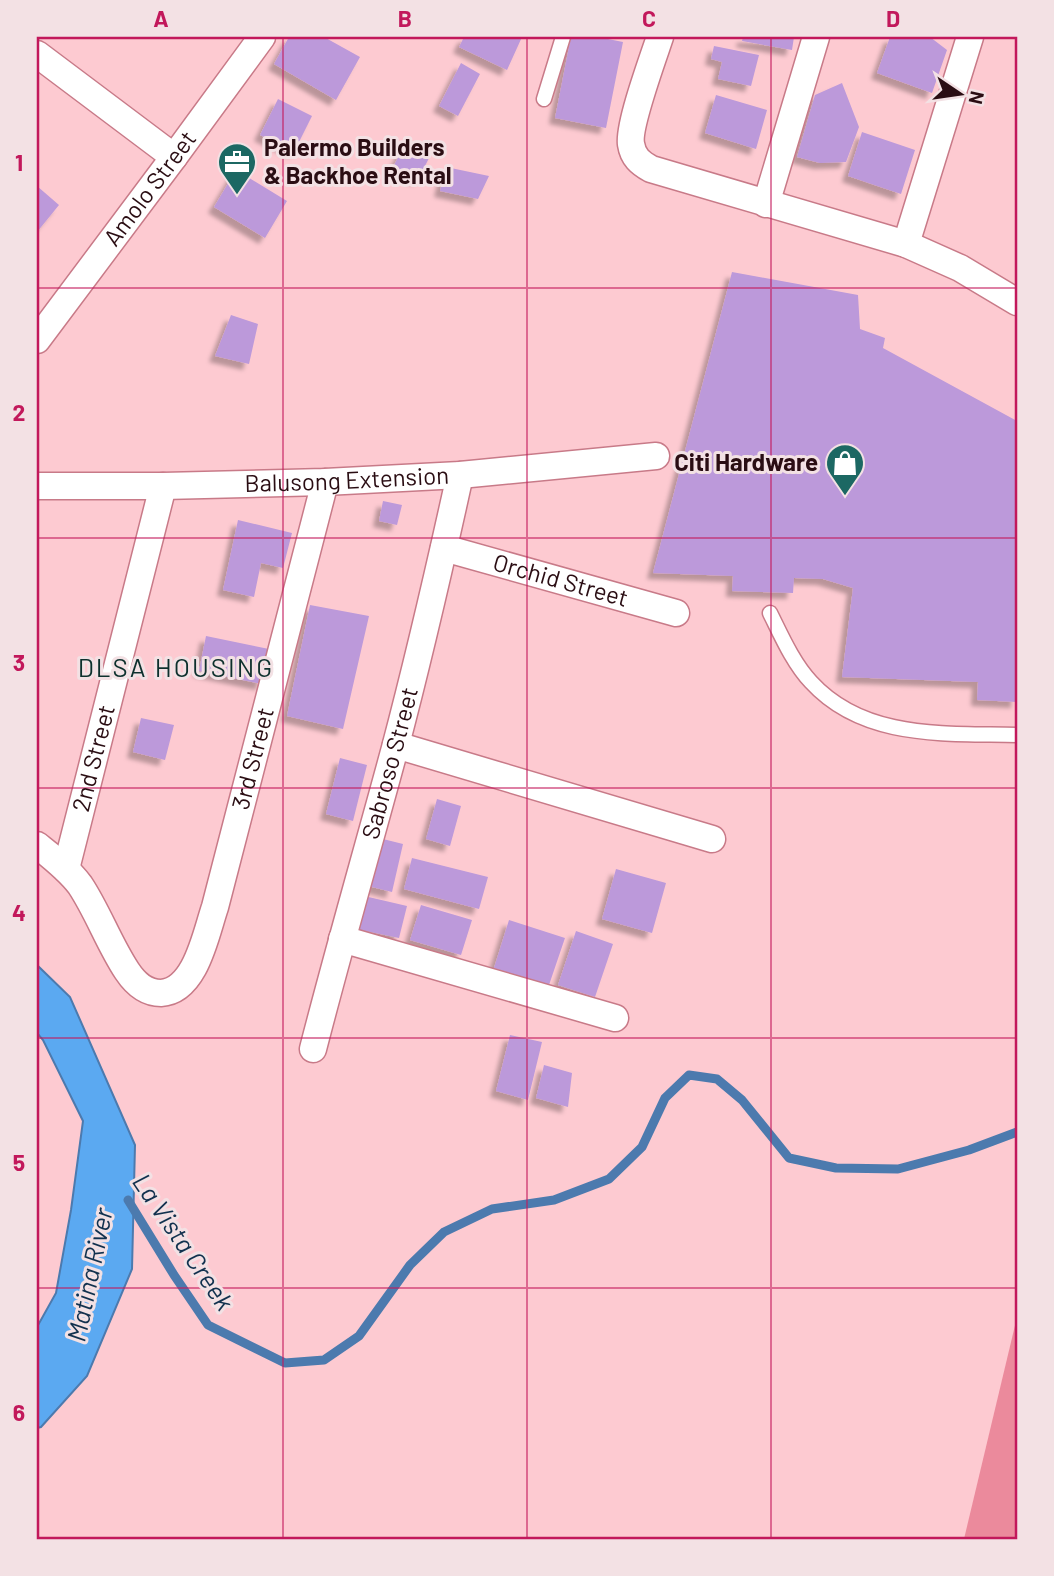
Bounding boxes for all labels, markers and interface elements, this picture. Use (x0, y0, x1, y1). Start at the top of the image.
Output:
text: A (153, 4, 169, 32)
text: B (398, 4, 412, 32)
text: C (642, 4, 656, 32)
text: D (886, 4, 900, 32)
north arrow (925, 60, 995, 130)
text: N (964, 89, 990, 107)
street label: Amolo Street (97, 124, 201, 251)
place label: Palermo Builders & Backhoe Rental (264, 132, 452, 189)
office icon: Palermo Builders & Backhoe Rental (216, 141, 258, 196)
text: 1 (15, 148, 23, 176)
text: 2 (13, 398, 25, 426)
shop icon: Citi Hardware (824, 442, 866, 497)
place label: Citi Hardware (674, 447, 818, 476)
street label: Balusong Extension (244, 460, 450, 497)
street label: Orchid Street (490, 547, 632, 612)
text: 3 (13, 648, 25, 676)
district label: DLSA HOUSING (78, 651, 274, 682)
street label: Sabroso Street (355, 684, 423, 842)
street label: 2nd Street (65, 702, 120, 815)
street label: 3rd Street (225, 704, 279, 813)
text: 4 (12, 898, 26, 926)
text: 5 (13, 1148, 25, 1176)
water label: La Vista Creek (127, 1167, 242, 1316)
water label: Matina River (59, 1204, 118, 1344)
text: 6 (13, 1398, 25, 1426)

